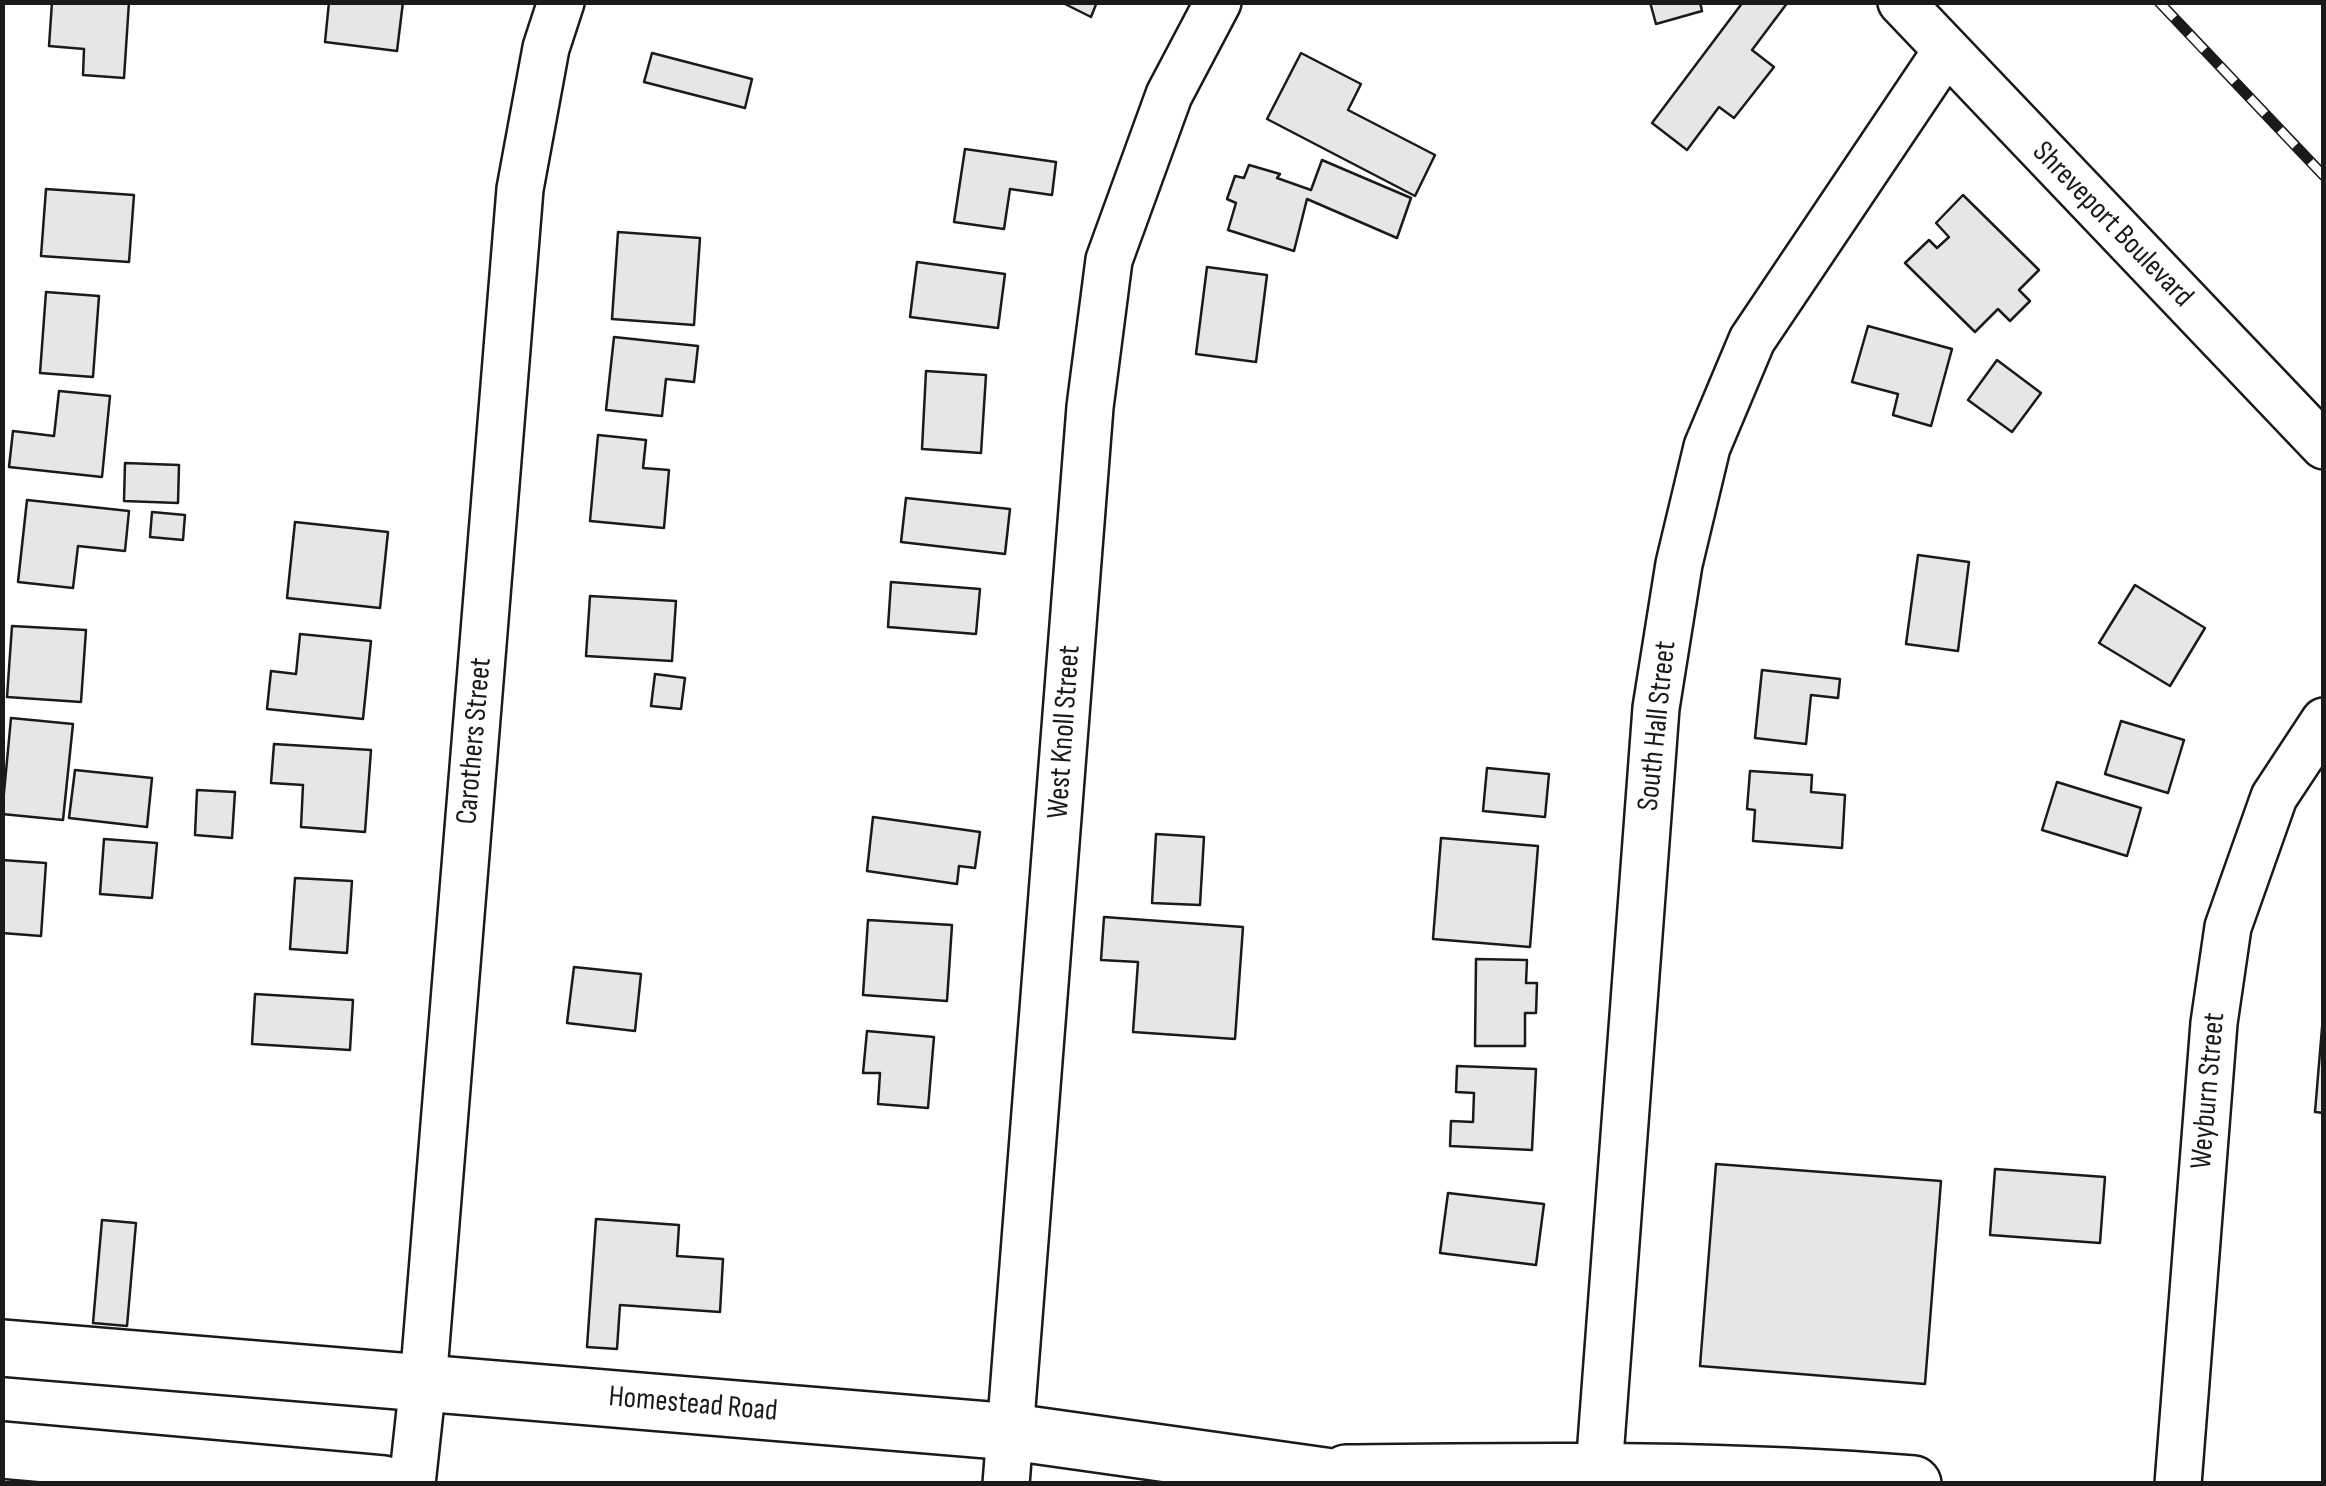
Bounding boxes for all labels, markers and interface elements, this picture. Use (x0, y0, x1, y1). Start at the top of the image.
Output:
street label: Shreveport Boulevard (2024, 135, 2200, 315)
street label: South Hall Street (1631, 639, 1685, 813)
street label: West Knoll Street (1041, 644, 1089, 820)
street label: Carothers Street (450, 656, 500, 826)
street label: Weyburn Street (2184, 1011, 2234, 1171)
street label: Homestead Road (607, 1380, 779, 1430)

